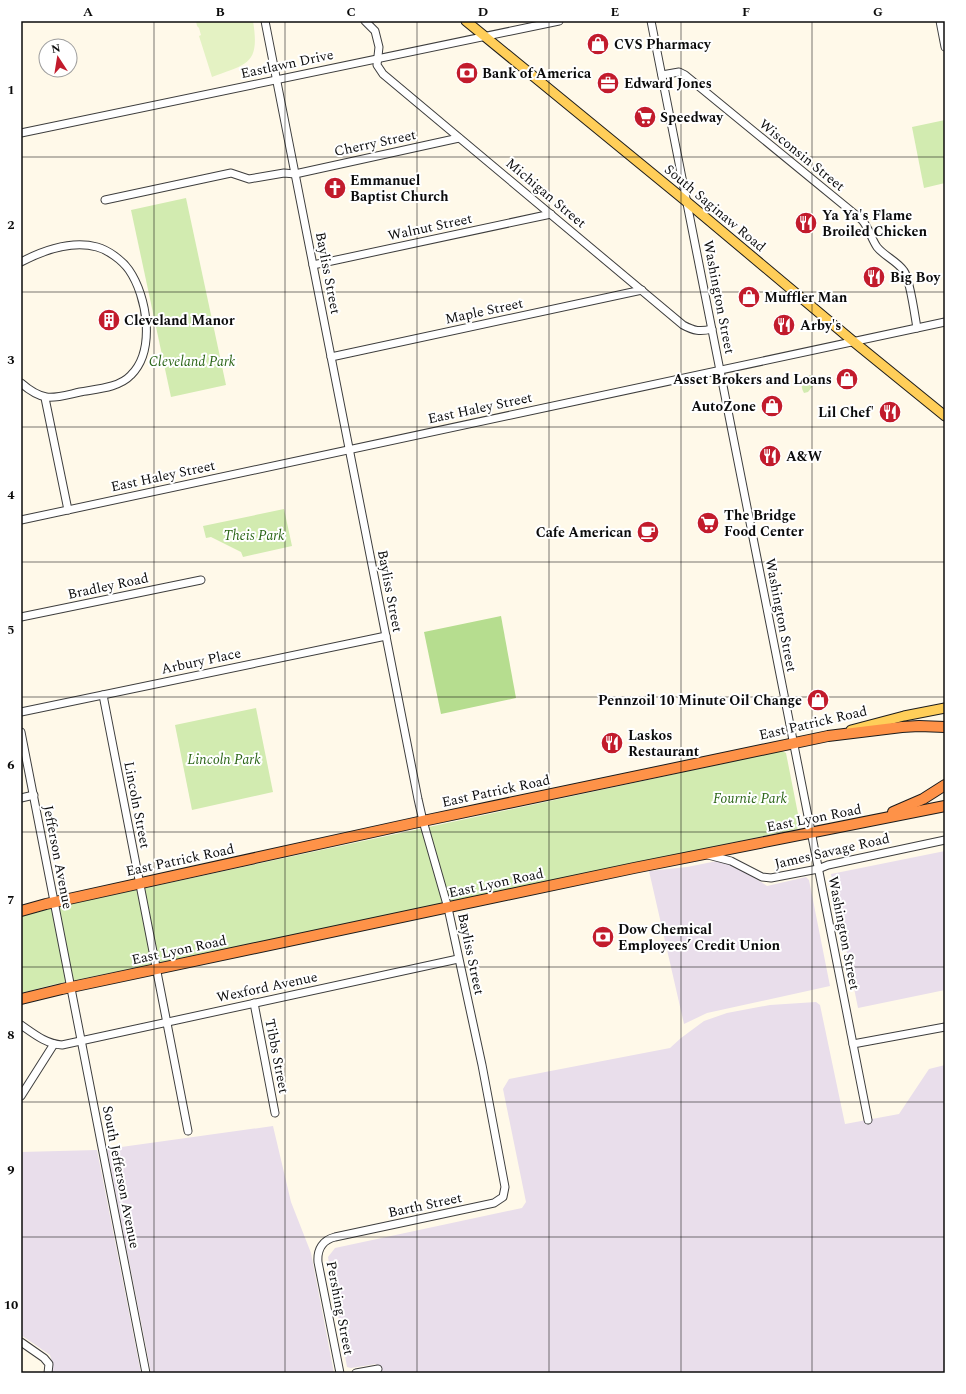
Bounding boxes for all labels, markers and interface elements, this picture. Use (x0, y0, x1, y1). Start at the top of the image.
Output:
text: A (83, 2, 93, 22)
text: B (215, 2, 225, 22)
text: C (346, 2, 356, 22)
text: D (478, 2, 488, 22)
text: E (611, 2, 620, 22)
text: F (742, 2, 750, 22)
text: G (873, 2, 883, 22)
shop icon: CVS Pharmacy (585, 31, 611, 57)
place label: CVS Pharmacy (614, 34, 712, 55)
north arrow (38, 38, 78, 78)
text: N (50, 39, 62, 58)
street label: Eastlawn Drive (239, 44, 336, 84)
bank icon: Bank of America (454, 60, 480, 86)
place label: Bank of America (482, 63, 592, 84)
office icon: Edward Jones (595, 70, 621, 96)
place label: Edward Jones (624, 73, 712, 94)
text: 1 (7, 80, 15, 100)
supermarket icon: Speedway (632, 104, 658, 130)
place label: Speedway (660, 107, 724, 128)
street label: Wisconsin Street (754, 114, 850, 196)
street label: Cherry Street (332, 124, 418, 162)
street label: Michigan Street (501, 153, 591, 233)
street label: South Saginaw Road (660, 159, 770, 257)
place label: Emmanuel Baptist Church (350, 170, 449, 207)
church icon: Emmanuel Baptist Church (322, 175, 348, 201)
place label: Ya Ya's Flame Broiled Chicken (822, 205, 928, 242)
street label: Walnut Street (386, 208, 474, 246)
restaurant icon: Ya Ya's Flame Broiled Chicken (793, 210, 819, 236)
text: 2 (7, 215, 15, 235)
street label: Bayliss Street (310, 230, 346, 316)
street label: Washington Street (698, 238, 740, 356)
restaurant icon: Big Boy (861, 264, 887, 290)
place label: Big Boy (890, 267, 941, 288)
shop icon: Muffler Man (736, 284, 762, 310)
place label: Muffler Man (764, 287, 848, 308)
street label: Maple Street (443, 292, 525, 330)
building icon: Cleveland Manor (96, 307, 122, 333)
place label: Cleveland Manor (124, 310, 235, 331)
restaurant icon: Arby's (771, 312, 797, 338)
place label: Arby's (800, 315, 841, 336)
text: 3 (7, 350, 15, 370)
park label: Cleveland Park (149, 351, 236, 372)
shop icon: Asset Brokers and Loans (834, 366, 860, 392)
place label: Asset Brokers and Loans (673, 369, 832, 390)
street label: East Haley Street (426, 387, 534, 429)
shop icon: AutoZone (759, 393, 785, 419)
place label: AutoZone (691, 396, 756, 417)
restaurant icon: Lil Chef' (877, 399, 903, 425)
place label: Lil Chef' (818, 402, 874, 423)
restaurant icon: A&W (757, 443, 783, 469)
place label: A&W (786, 446, 822, 467)
street label: East Haley Street (109, 455, 217, 497)
text: 4 (7, 485, 15, 505)
place label: The Bridge Food Center (724, 505, 804, 542)
supermarket icon: The Bridge Food Center (695, 510, 721, 536)
cafe icon: Cafe American (635, 519, 661, 545)
place label: Cafe American (536, 522, 632, 543)
park label: Theis Park (223, 525, 285, 546)
street label: Bayliss Street (372, 548, 408, 634)
street label: Washington Street (760, 556, 802, 674)
street label: Bradley Road (66, 567, 151, 605)
text: 5 (7, 620, 15, 640)
street label: Arbury Place (159, 642, 243, 680)
shop icon: Pennzoil 10 Minute Oil Change (805, 687, 831, 713)
place label: Pennzoil 10 Minute Oil Change (598, 690, 802, 711)
street label: East Patrick Road (757, 700, 869, 746)
place label: Laskos Restaurant (628, 725, 700, 762)
restaurant icon: Laskos Restaurant (599, 730, 625, 756)
park label: Lincoln Park (187, 749, 261, 770)
text: 6 (7, 755, 15, 775)
street label: Lincoln Street (118, 760, 156, 850)
street label: East Patrick Road (440, 769, 552, 813)
park label: Fournie Park (713, 788, 788, 809)
street label: East Lyon Road (765, 798, 864, 838)
street label: Jefferson Avenue (38, 803, 78, 911)
street label: James Savage Road (772, 827, 892, 874)
street label: East Patrick Road (124, 838, 236, 882)
street label: East Lyon Road (447, 863, 546, 903)
street label: Washington Street (823, 874, 865, 992)
text: 7 (7, 890, 15, 910)
street label: Bayliss Street (452, 911, 490, 997)
place label: Dow Chemical Employees’ Credit Union (618, 919, 781, 956)
bank icon: Dow Chemical Employees’ Credit Union (590, 924, 616, 950)
street label: East Lyon Road (130, 930, 229, 970)
street label: Wexford Avenue (215, 966, 320, 1008)
street label: Tibbs Street (259, 1017, 295, 1095)
text: 8 (7, 1025, 15, 1045)
street label: South Jefferson Avenue (97, 1104, 145, 1250)
text: 9 (7, 1160, 15, 1180)
street label: Barth Street (386, 1187, 464, 1223)
street label: Pershing Street (321, 1259, 359, 1357)
text: 10 (4, 1295, 18, 1315)

